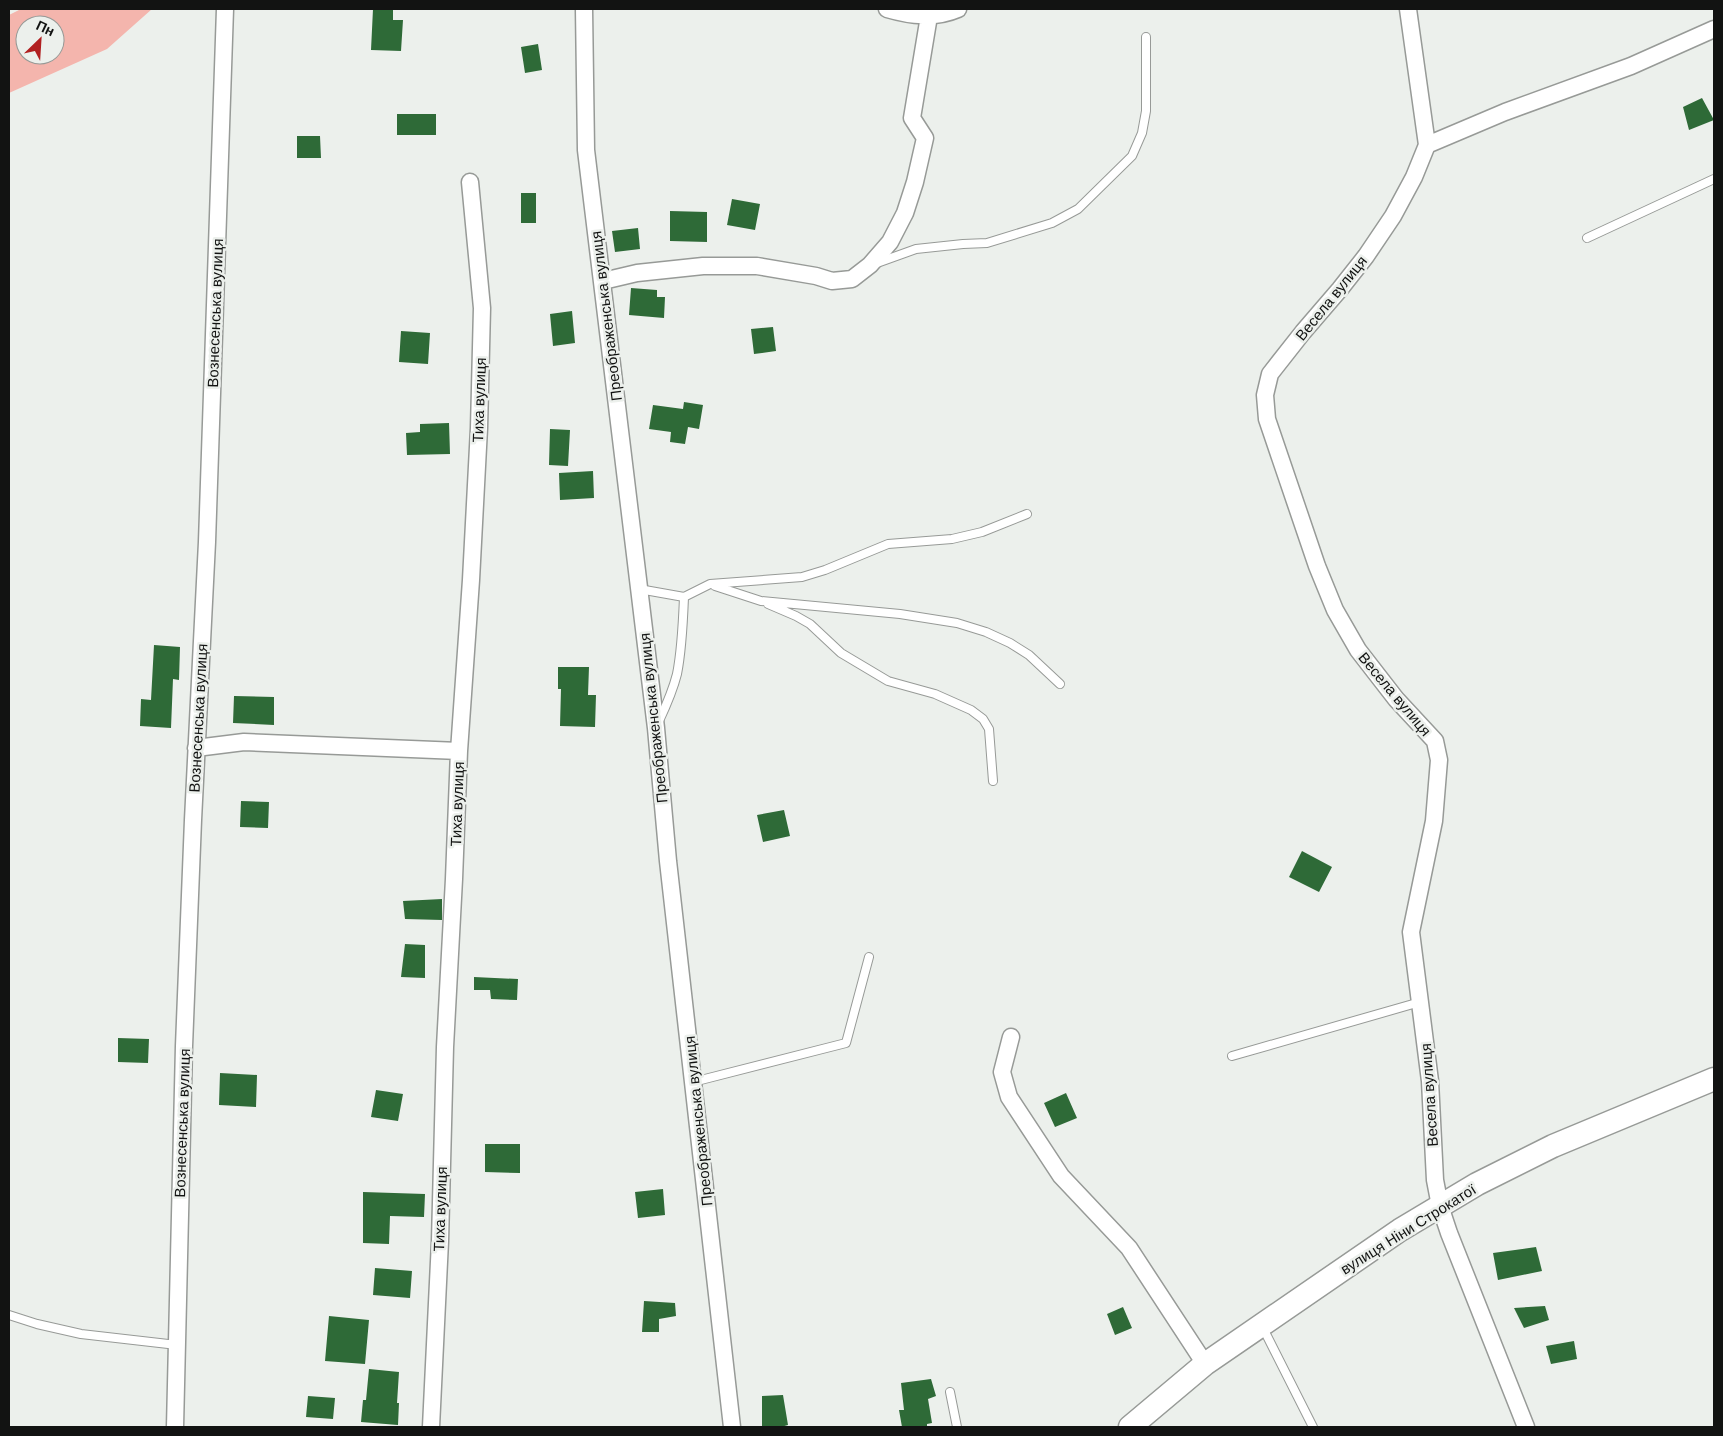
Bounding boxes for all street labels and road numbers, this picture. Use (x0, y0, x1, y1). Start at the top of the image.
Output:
street label: Преображенська вулиця (587, 230, 625, 402)
street label: Вознесенська вулиця (204, 238, 226, 388)
street label: Весела вулиця (1292, 252, 1370, 344)
street label: Тиха вулиця (469, 357, 489, 443)
street label: Преображенська вулиця (636, 632, 670, 804)
street label: Вознесенська вулиця (186, 643, 210, 793)
street label: Весела вулиця (1355, 649, 1435, 739)
street label: Тиха вулиця (447, 761, 467, 847)
street label: Преображенська вулиця (681, 1035, 715, 1207)
street label: Весела вулиця (1417, 1043, 1441, 1147)
street label: Вознесенська вулиця (171, 1048, 193, 1198)
street label: Тиха вулиця (430, 1166, 450, 1252)
street label: вулиця Ніни Строкатої (1337, 1180, 1479, 1278)

